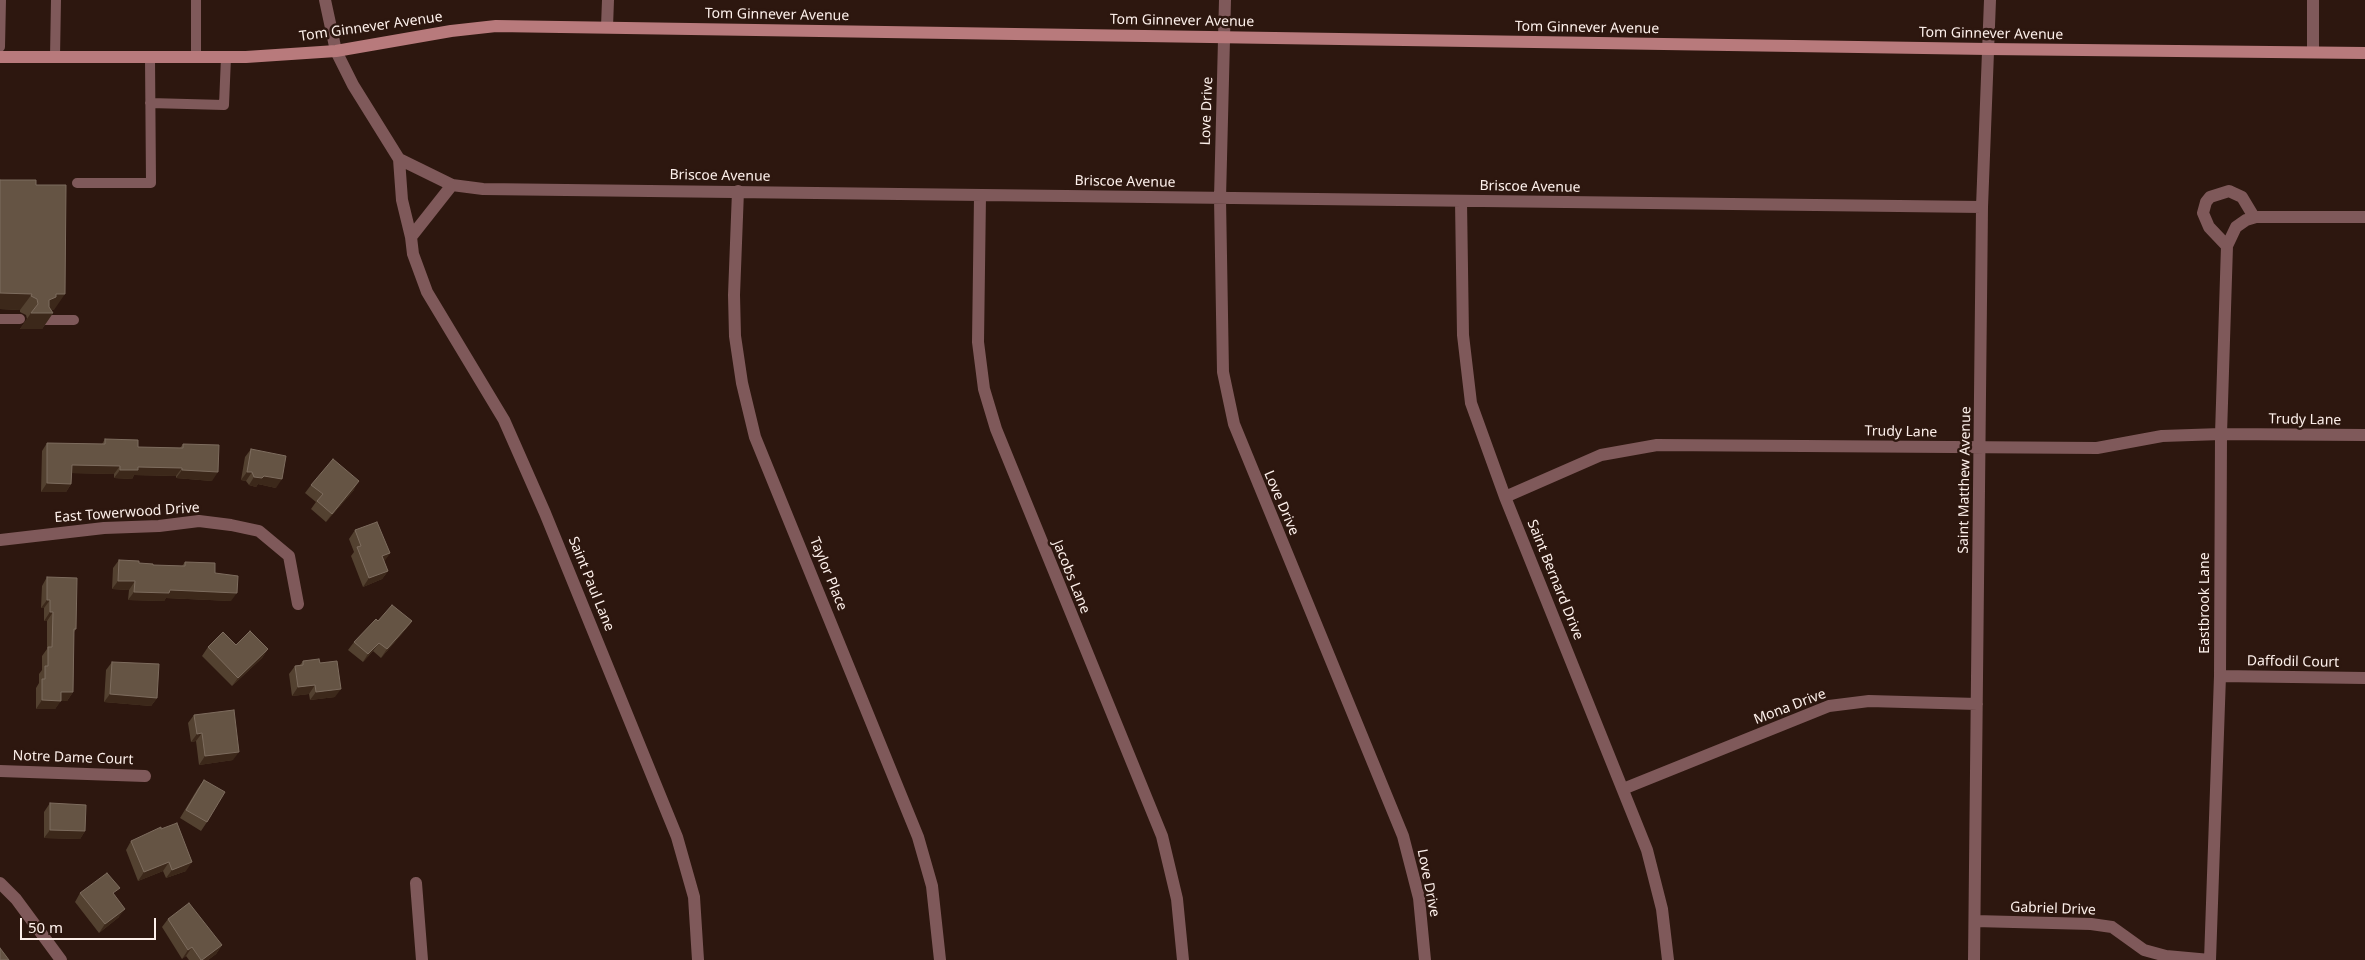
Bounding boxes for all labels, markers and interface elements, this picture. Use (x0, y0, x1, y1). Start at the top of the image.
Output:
street label: Tom Ginnever Avenue (705, 5, 849, 25)
street label: Tom Ginnever Avenue (298, 9, 444, 45)
street label: Tom Ginnever Avenue (1110, 11, 1254, 31)
street label: Tom Ginnever Avenue (1515, 18, 1659, 38)
street label: Tom Ginnever Avenue (1919, 24, 2063, 44)
street label: Love Drive (1197, 76, 1217, 146)
street label: Briscoe Avenue (669, 167, 771, 185)
street label: Briscoe Avenue (1074, 173, 1176, 191)
street label: Briscoe Avenue (1479, 178, 1581, 196)
street label: Saint Matthew Avenue (1955, 406, 1975, 554)
street label: Trudy Lane (2269, 411, 2341, 429)
street label: Trudy Lane (1865, 423, 1937, 441)
street label: Love Drive (1260, 468, 1302, 538)
street label: East Towerwood Drive (54, 500, 200, 526)
street label: Saint Bernard Drive (1523, 517, 1587, 643)
street label: Saint Paul Lane (564, 534, 618, 634)
street label: Taylor Place (806, 535, 850, 613)
street label: Jacobs Lane (1049, 538, 1093, 616)
street label: Eastbrook Lane (2197, 552, 2213, 654)
street label: Daffodil Court (2247, 653, 2339, 671)
street label: Mona Drive (1752, 686, 1828, 728)
street label: Notre Dame Court (12, 747, 134, 769)
street label: Love Drive (1413, 848, 1443, 918)
street label: Gabriel Drive (2010, 899, 2096, 919)
scale bar (22, 908, 159, 940)
text: 50 m (28, 917, 63, 937)

